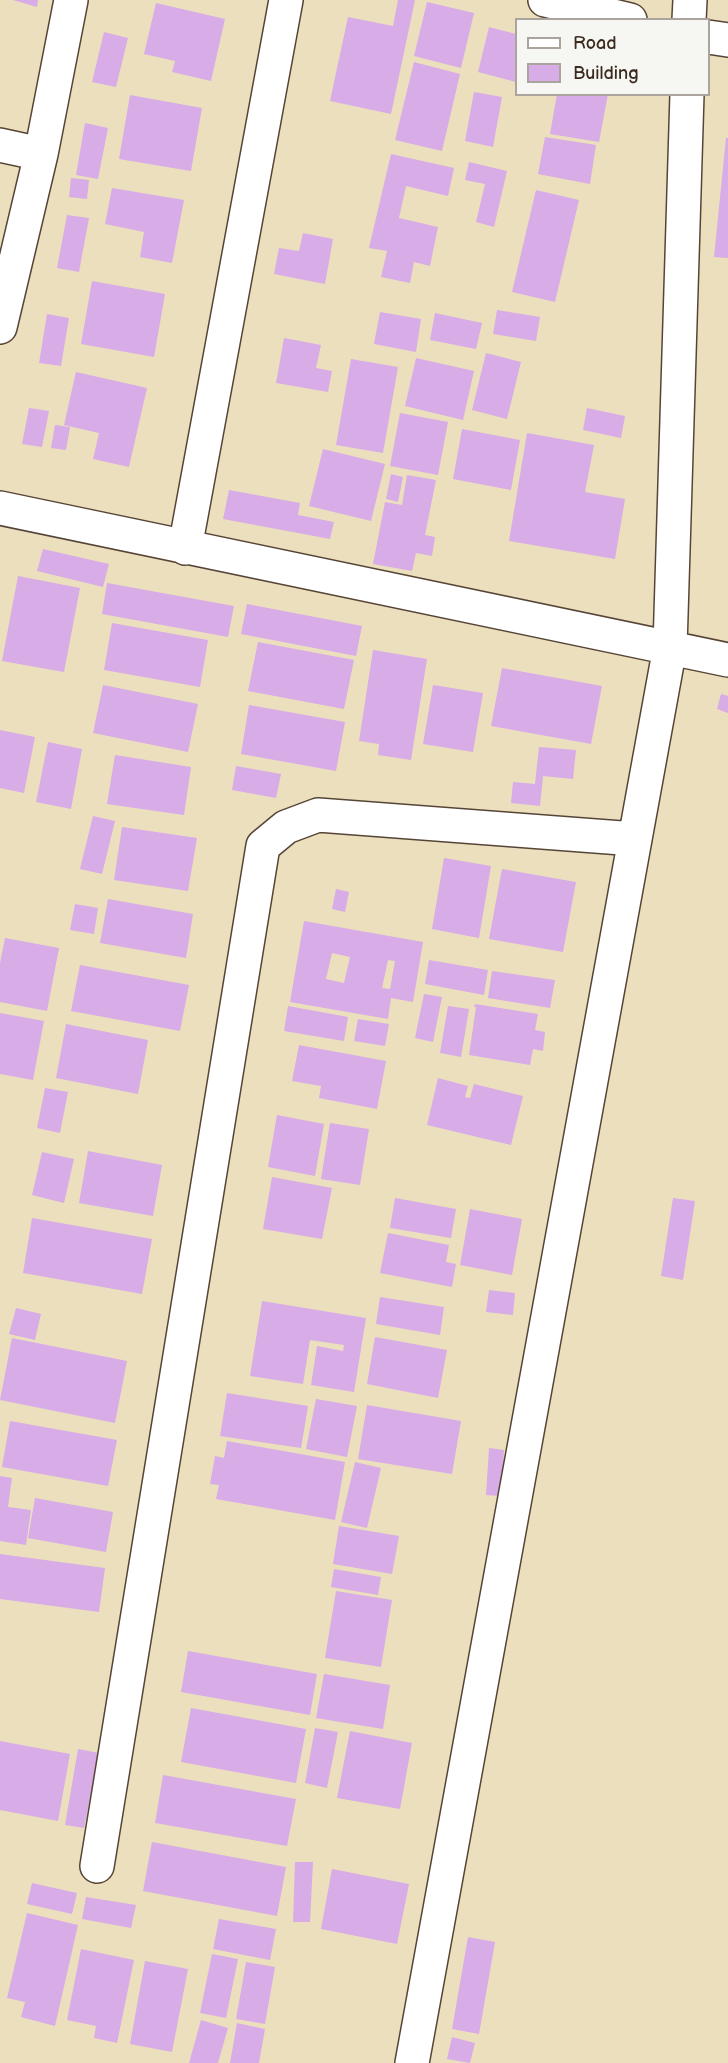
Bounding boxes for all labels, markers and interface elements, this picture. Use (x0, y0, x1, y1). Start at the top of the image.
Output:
legend (515, 18, 710, 96)
text: Road (573, 33, 617, 54)
text: Building (573, 63, 639, 84)

